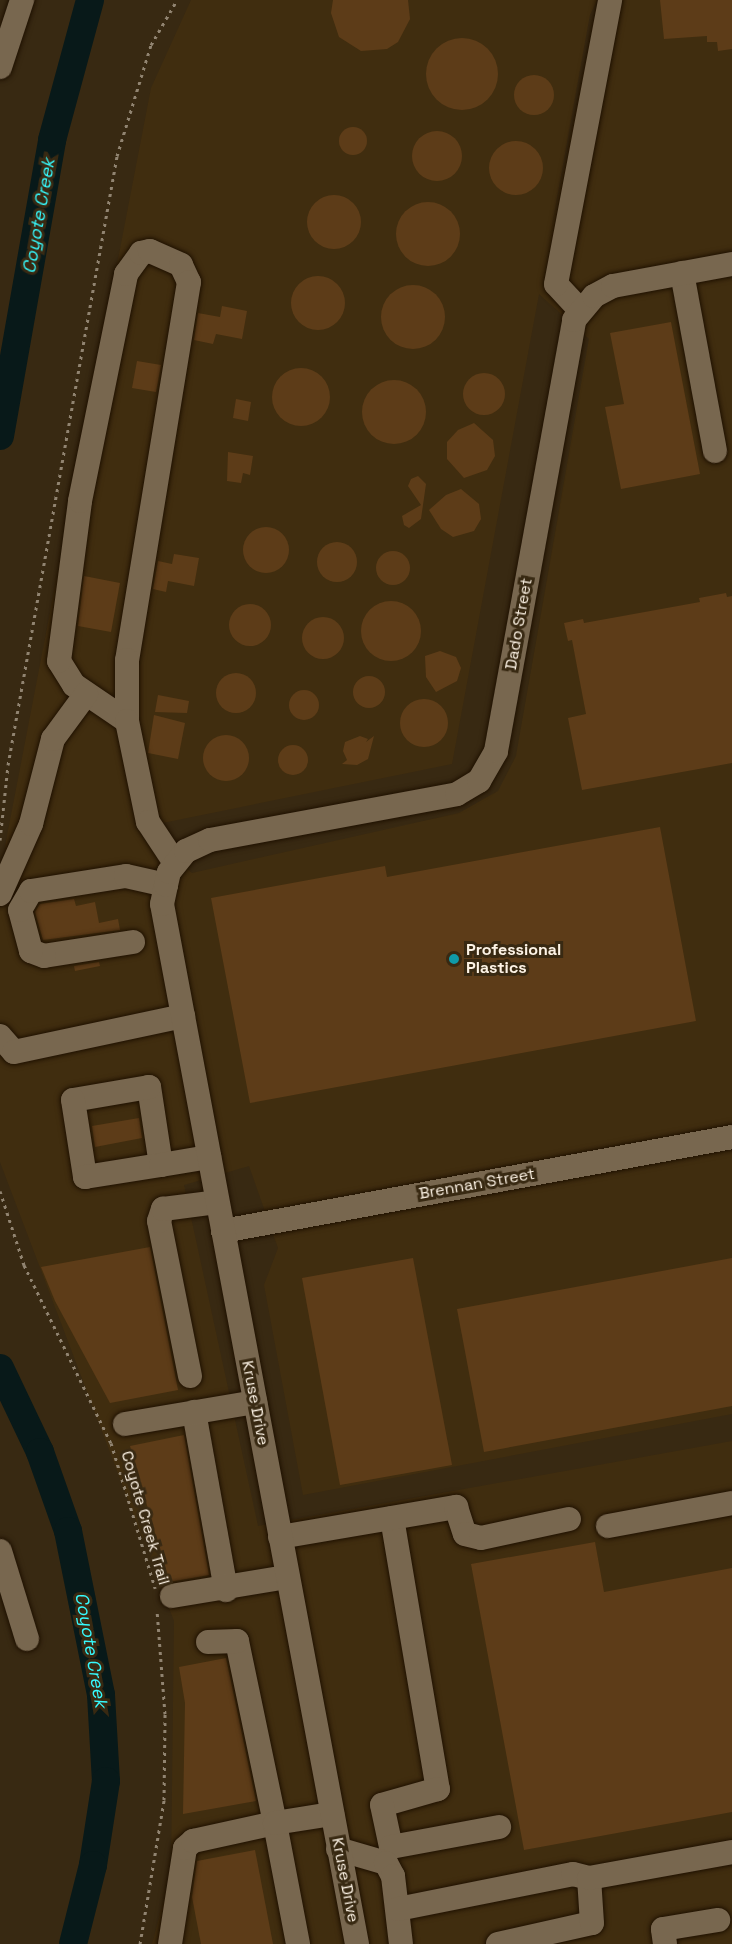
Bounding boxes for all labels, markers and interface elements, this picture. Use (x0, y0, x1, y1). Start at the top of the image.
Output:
water label: Coyote Creek (18, 157, 60, 275)
street label: Dado Street (501, 577, 537, 671)
place label: Professional Plastics (466, 940, 561, 978)
marker: Professional Plastics (447, 952, 461, 966)
street label: Brennan Street (418, 1164, 536, 1204)
street label: Kruse Drive (237, 1359, 273, 1447)
street label: Coyote Creek Trail (117, 1449, 173, 1587)
water label: Coyote Creek (70, 1591, 112, 1709)
street label: Kruse Drive (327, 1836, 363, 1924)

